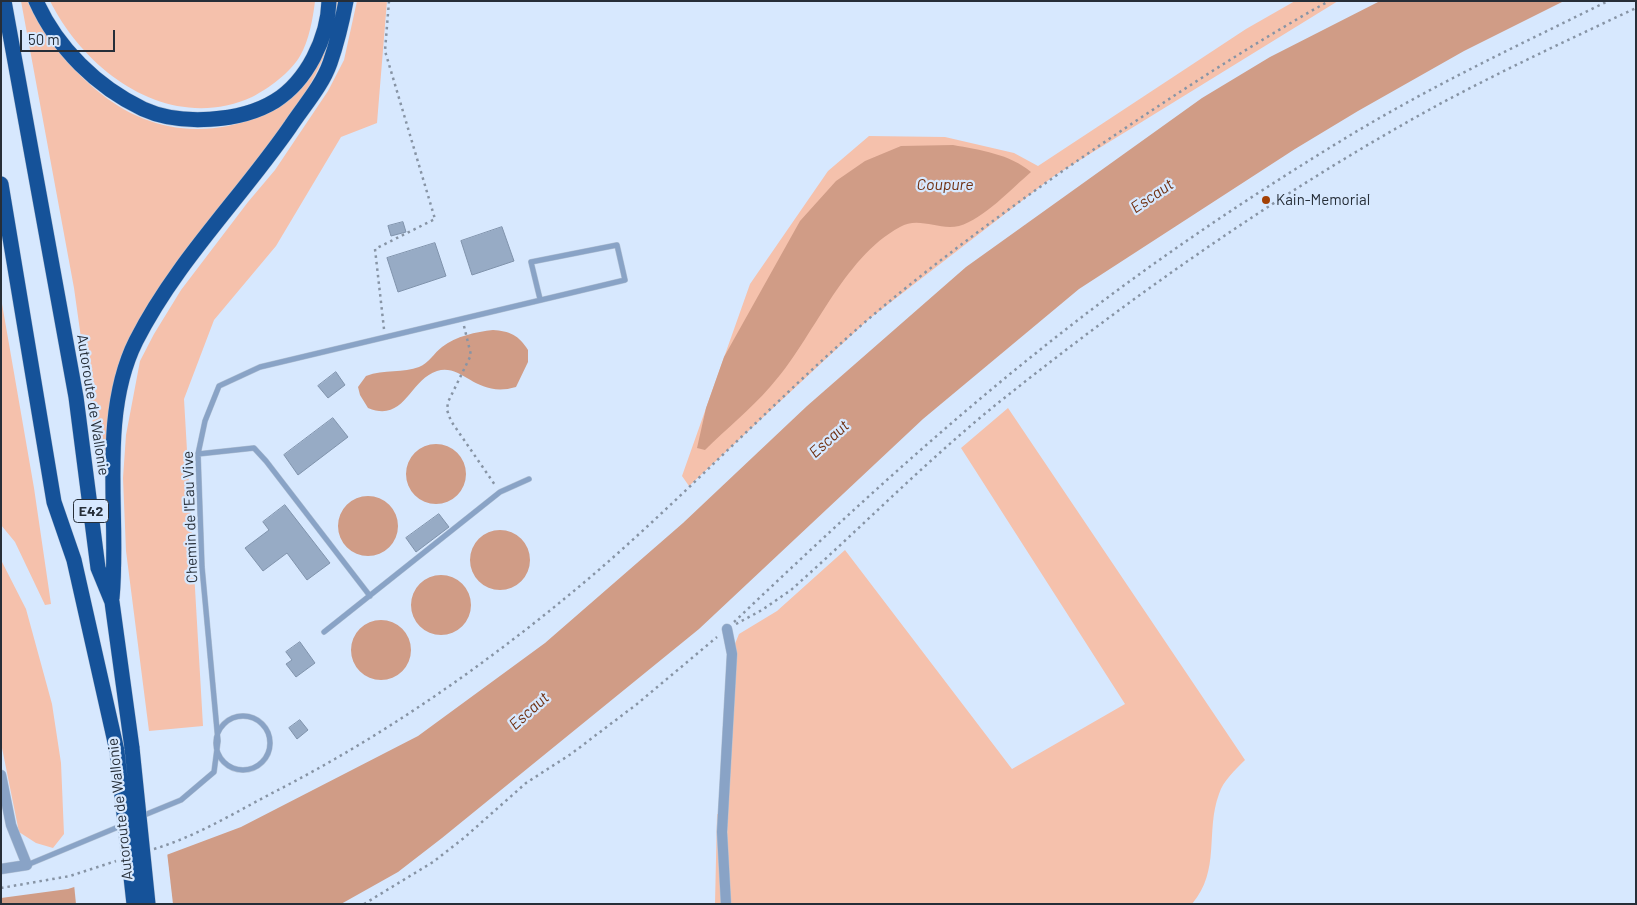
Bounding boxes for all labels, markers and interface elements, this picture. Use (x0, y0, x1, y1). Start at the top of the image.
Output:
scale bar (22, 20, 118, 52)
text: 50 m (28, 30, 60, 48)
water label: Coupure (917, 175, 973, 195)
water label: Escaut (1127, 175, 1177, 217)
place label: Kain-Memorial (1276, 191, 1370, 209)
marker: Kain-Memorial (1260, 194, 1272, 206)
street label: Autoroute de Wallonie (73, 333, 113, 477)
water label: Escaut (805, 416, 853, 462)
street label: Chemin de l'Eau Vive (179, 451, 201, 583)
road number: E42 (74, 500, 108, 522)
water label: Escaut (505, 688, 553, 734)
street label: Autoroute de Wallonie (104, 737, 136, 881)

